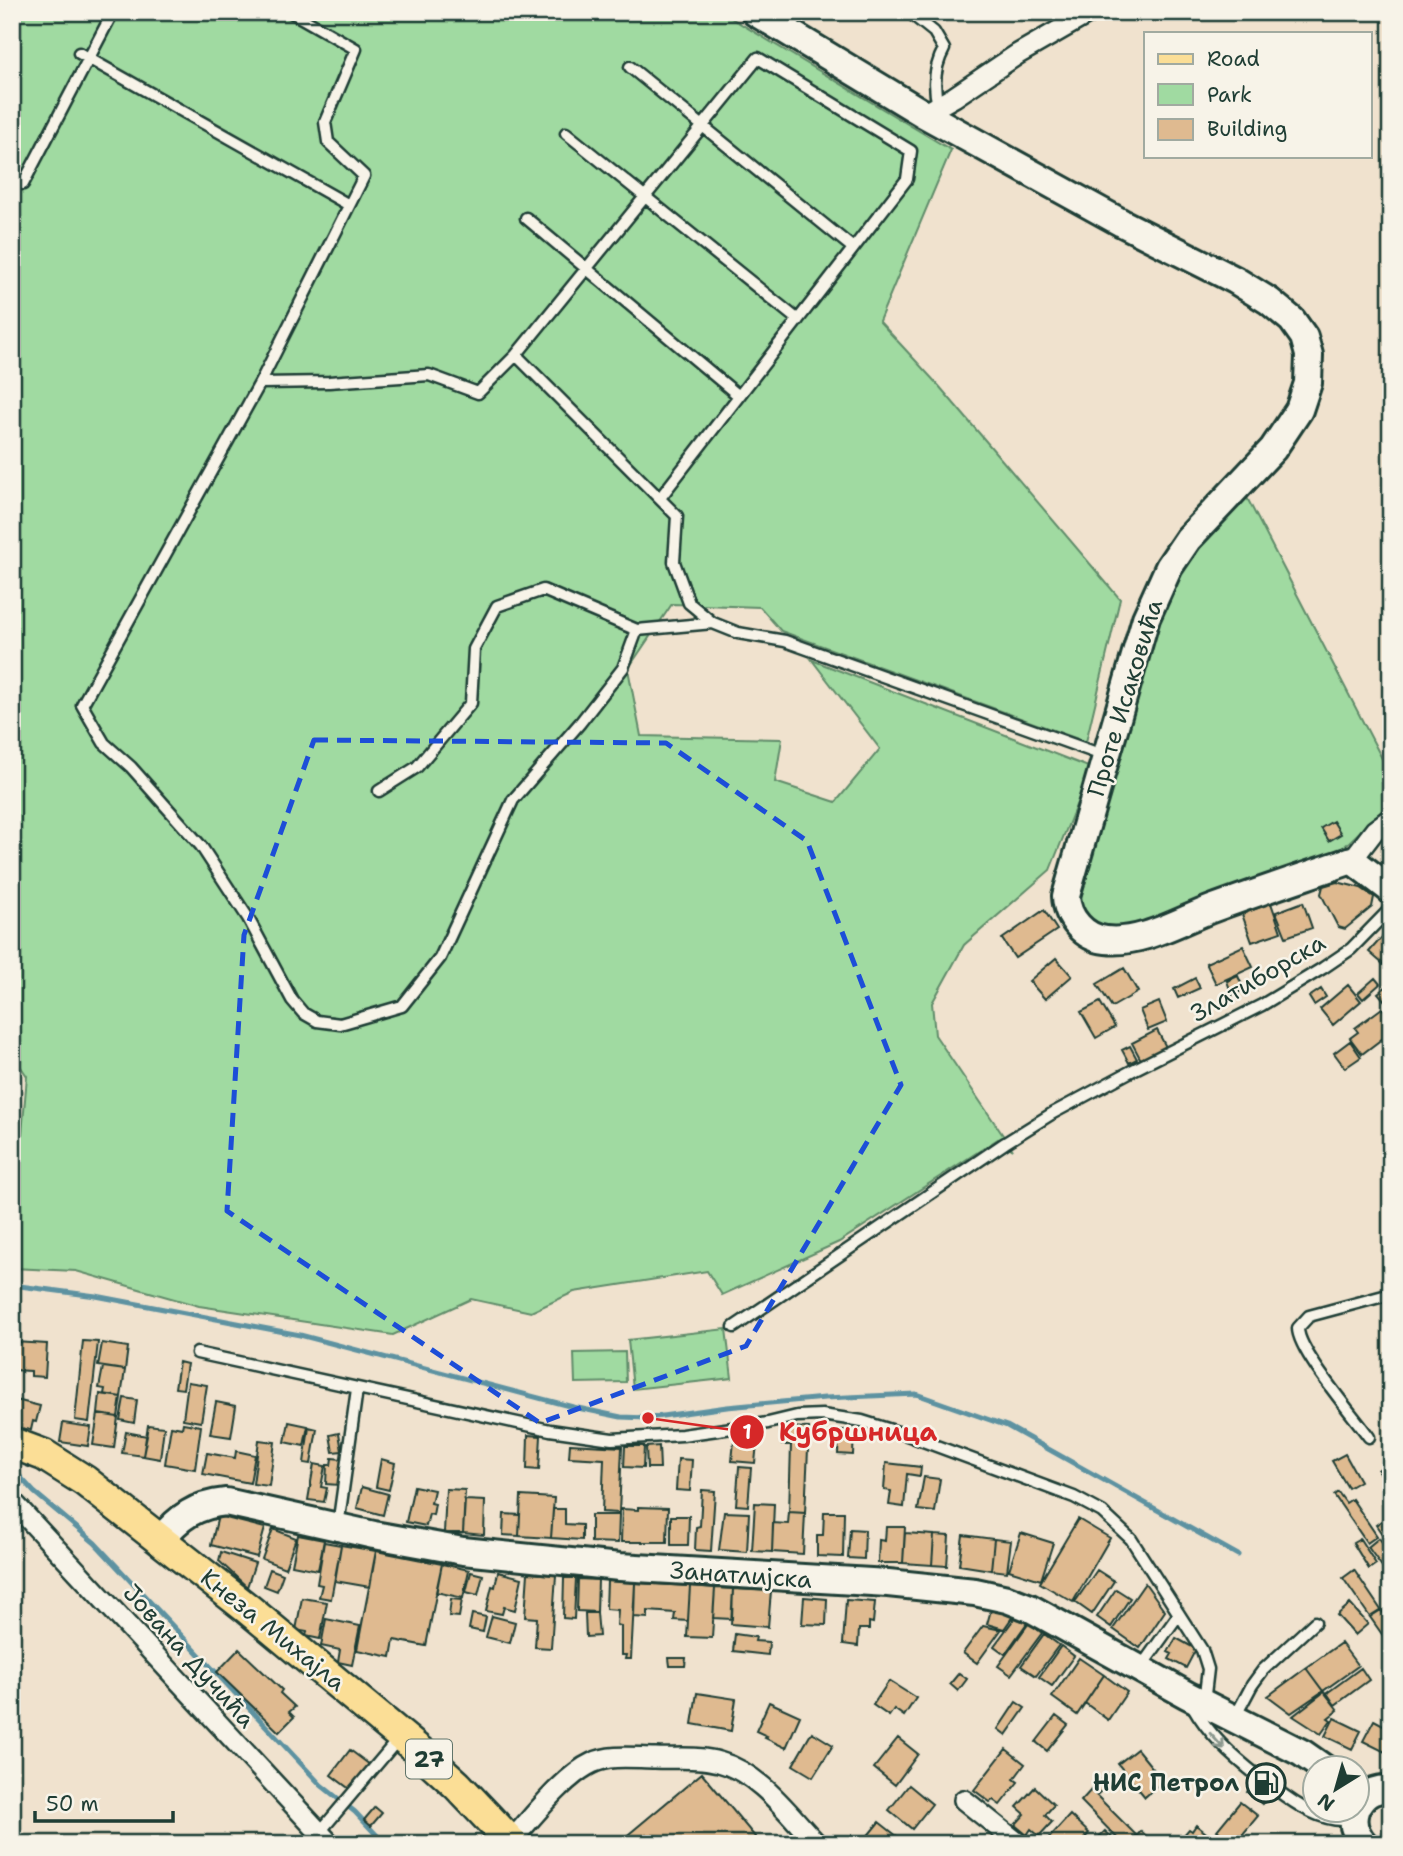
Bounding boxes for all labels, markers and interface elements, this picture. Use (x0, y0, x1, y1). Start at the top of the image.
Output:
legend (1144, 32, 1372, 158)
text: Road (1207, 45, 1260, 73)
text: Park (1207, 81, 1252, 109)
text: Building (1207, 115, 1287, 143)
street label: Проте Исаковића (1080, 595, 1170, 801)
street label: Златиборска (1185, 926, 1331, 1029)
callout: Кубршница (730, 1408, 951, 1455)
text: Кубршница (779, 1414, 938, 1449)
text: 1 (742, 1418, 752, 1446)
street label: Занатлијска (669, 1554, 813, 1596)
street label: Кнеза Михајла (194, 1561, 352, 1699)
street label: Јована Дучића (116, 1577, 262, 1735)
one-way arrow (1209, 1732, 1225, 1750)
road number: 27 (406, 1740, 452, 1778)
north arrow (1302, 1755, 1372, 1825)
fuel station icon: НИС Петрол (1245, 1762, 1287, 1804)
place label: НИС Петрол (1093, 1767, 1239, 1799)
scale bar (35, 1779, 173, 1823)
text: N (1313, 1788, 1340, 1817)
text: 50 m (46, 1790, 99, 1818)

